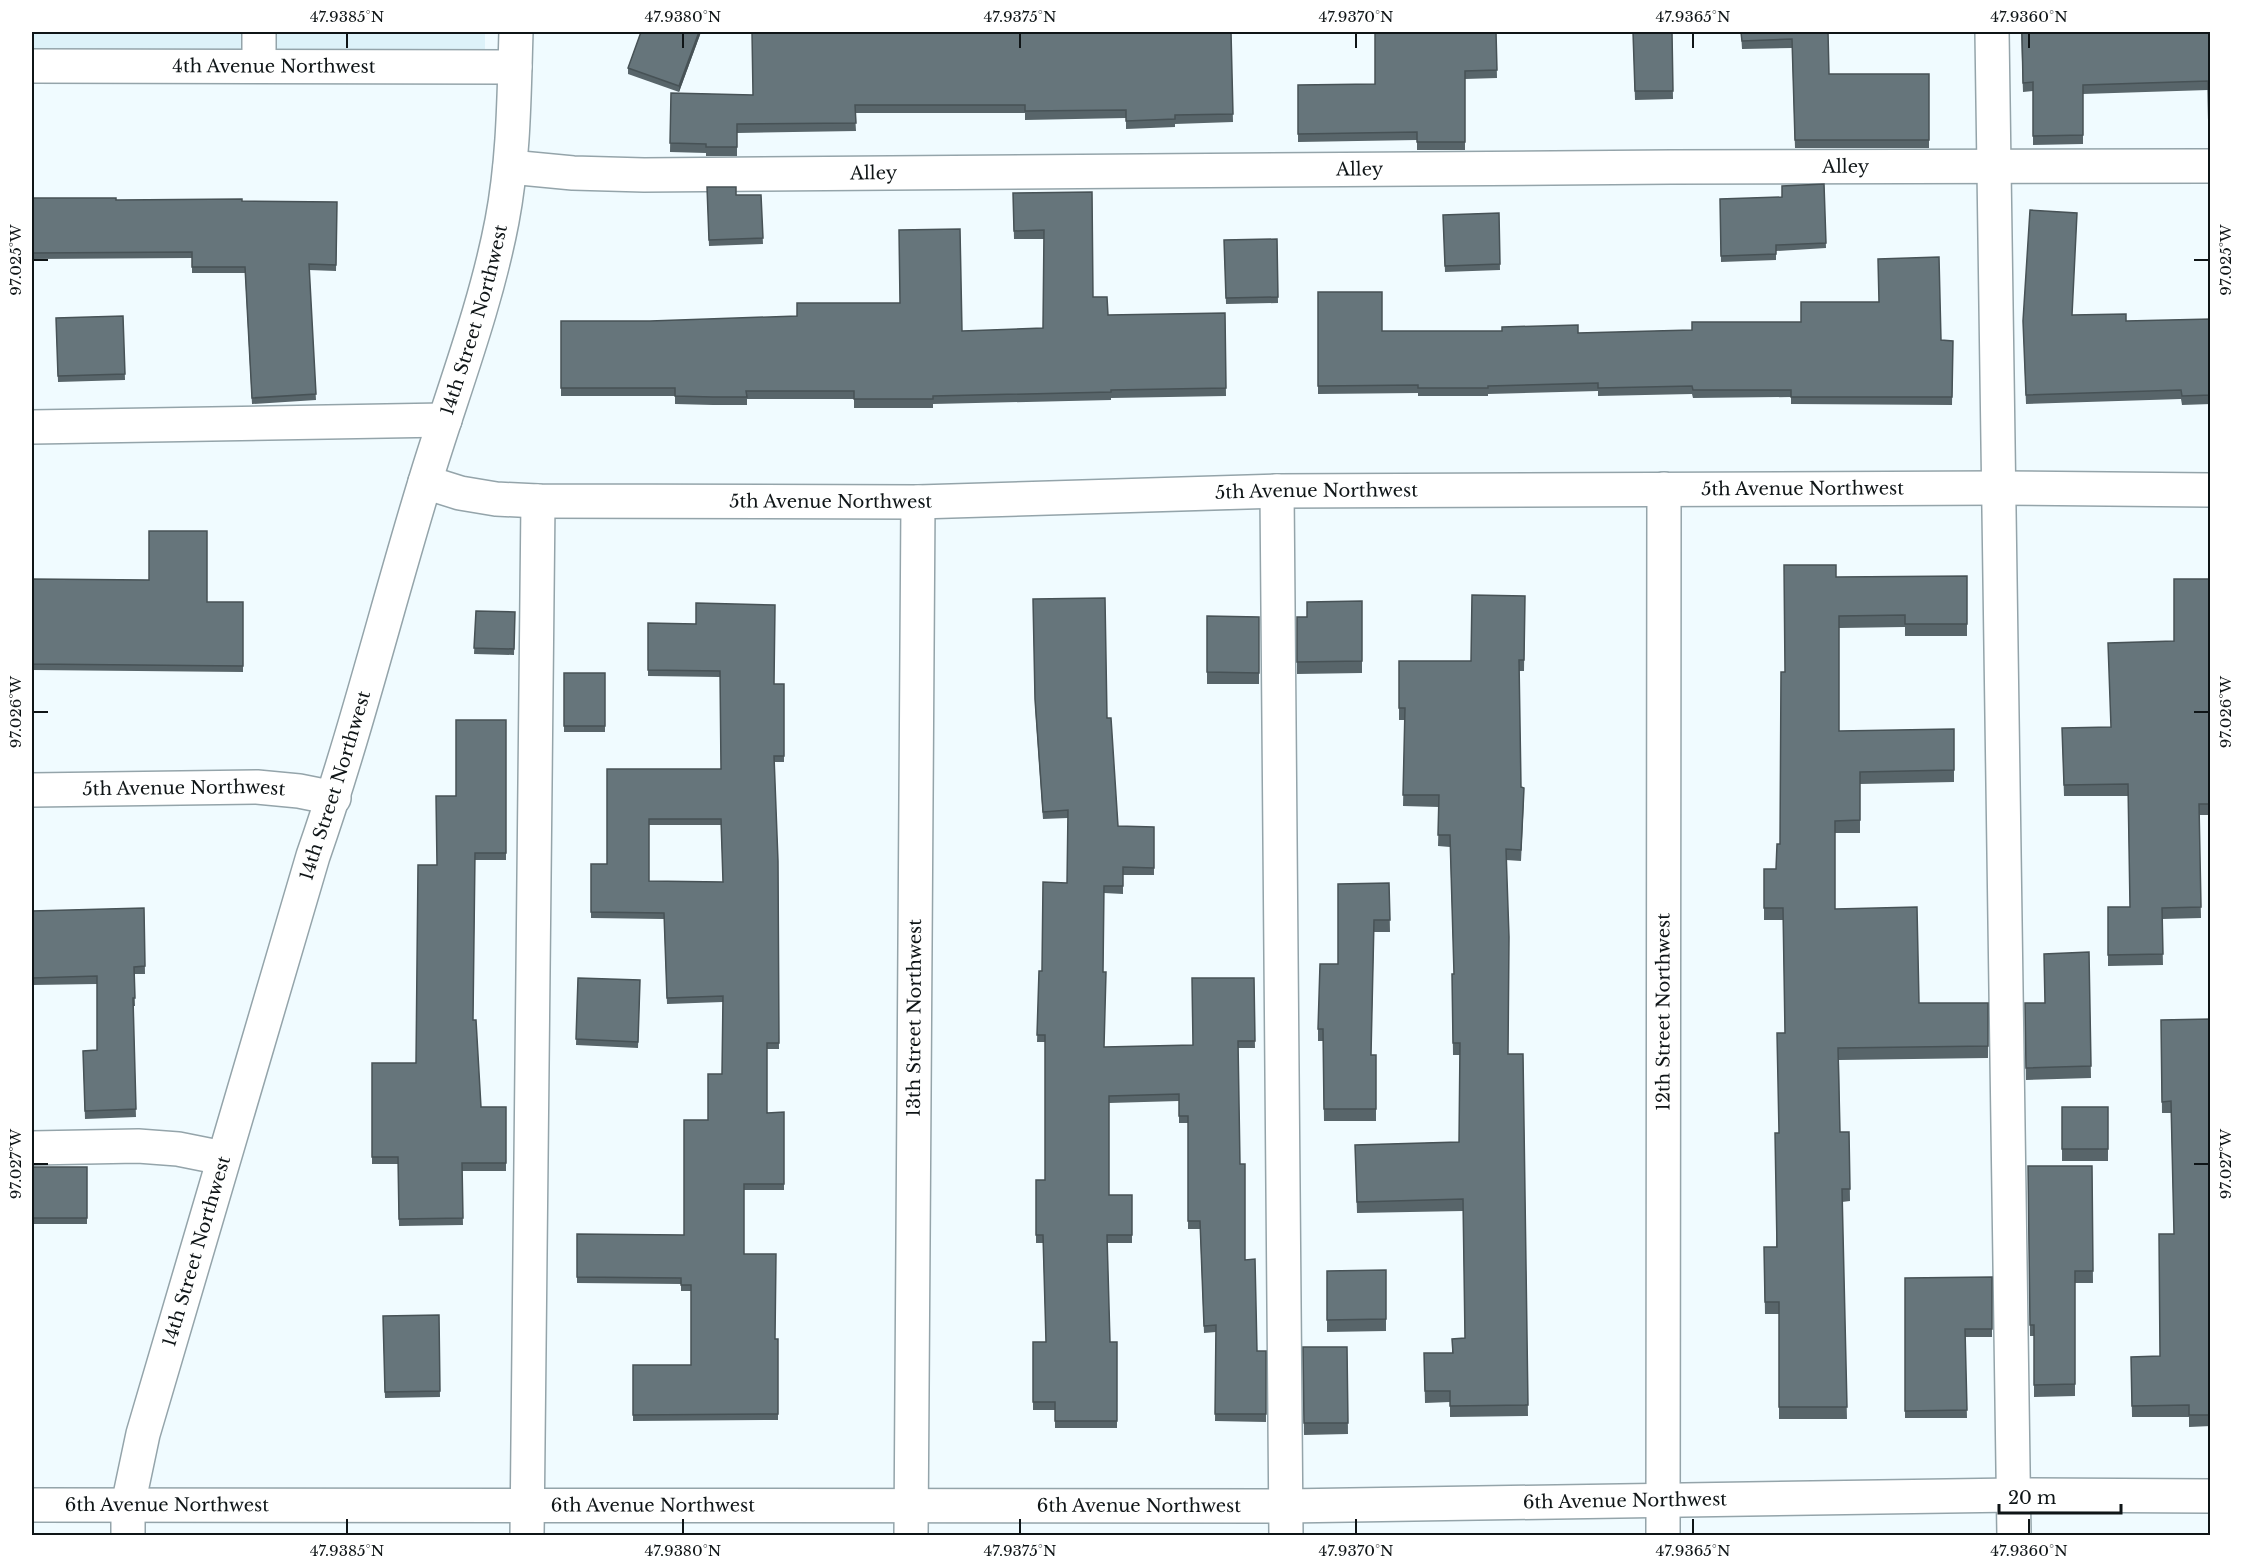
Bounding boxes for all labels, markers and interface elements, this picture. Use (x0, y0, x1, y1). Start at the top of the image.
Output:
text: 47.9385°N (310, 7, 384, 26)
text: 47.9380°N (645, 7, 721, 26)
text: 47.9375°N (984, 7, 1056, 26)
text: 47.9370°N (1318, 7, 1394, 26)
text: 47.9365°N (1655, 7, 1731, 26)
text: 47.9360°N (1990, 7, 2068, 26)
street label: 4th Avenue Northwest (172, 55, 376, 78)
street label: Alley (1821, 156, 1870, 178)
street label: Alley (1335, 158, 1384, 181)
street label: Alley (849, 162, 898, 184)
street label: 14th Street Northwest (436, 223, 512, 418)
text: 97.025°W (6, 224, 25, 296)
text: 97.025°W (2216, 224, 2235, 296)
street label: 5th Avenue Northwest (1701, 477, 1904, 500)
street label: 5th Avenue Northwest (1215, 479, 1418, 504)
street label: 5th Avenue Northwest (729, 491, 933, 513)
text: 97.026°W (6, 675, 25, 748)
text: 97.026°W (2216, 675, 2235, 748)
street label: 14th Street Northwest (295, 688, 375, 883)
street label: 5th Avenue Northwest (82, 776, 287, 801)
street label: 12th Street Northwest (1652, 913, 1675, 1111)
street label: 13th Street Northwest (903, 919, 926, 1117)
text: 97.027°W (6, 1129, 25, 1199)
text: 97.027°W (2216, 1129, 2235, 1199)
street label: 14th Street Northwest (158, 1153, 235, 1349)
scale bar (1999, 1477, 2120, 1515)
text: 20 m (2008, 1487, 2056, 1509)
street label: 6th Avenue Northwest (1523, 1488, 1727, 1513)
street label: 6th Avenue Northwest (65, 1494, 269, 1516)
street label: 6th Avenue Northwest (551, 1494, 755, 1517)
street label: 6th Avenue Northwest (1037, 1495, 1241, 1517)
text: 47.9385°N (310, 1541, 384, 1560)
text: 47.9380°N (645, 1541, 721, 1560)
text: 47.9375°N (984, 1541, 1056, 1560)
text: 47.9370°N (1318, 1541, 1394, 1560)
text: 47.9365°N (1655, 1541, 1731, 1560)
text: 47.9360°N (1990, 1541, 2068, 1560)

